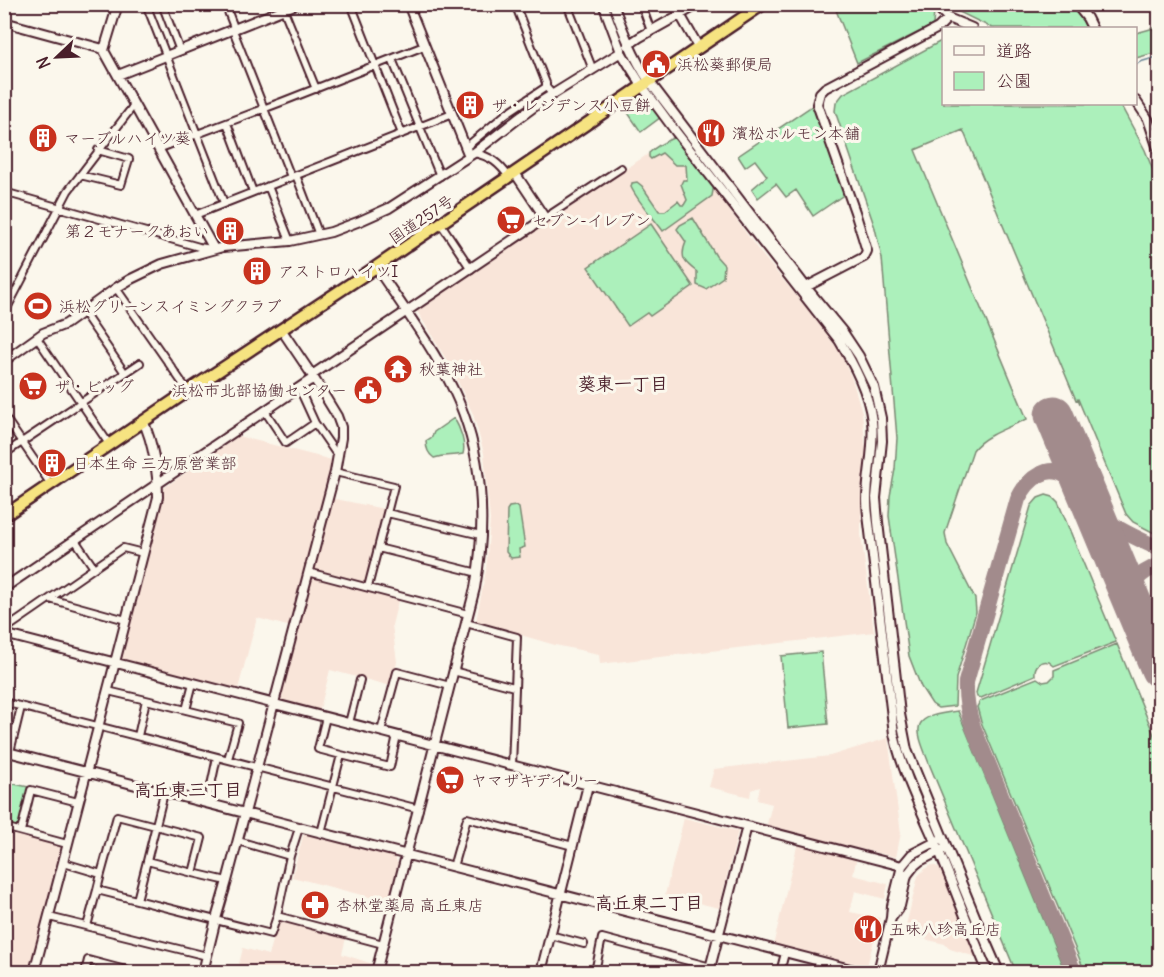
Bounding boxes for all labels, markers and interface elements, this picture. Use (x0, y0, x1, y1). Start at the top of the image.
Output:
north arrow (27, 27, 87, 87)
legend (942, 27, 1137, 105)
text: 道路 (996, 39, 1032, 62)
public building icon: 浜松葵郵便局 (640, 48, 672, 80)
text: N (32, 54, 55, 72)
place label: 浜松葵郵便局 (677, 54, 773, 74)
text: 公園 (996, 69, 1032, 92)
building icon: ザ・レジデンス小豆餅 (454, 89, 486, 121)
place label: ザ・レジデンス小豆餅 (491, 95, 651, 115)
restaurant icon: 濱松ホルモン本舗 (695, 117, 727, 149)
building icon: マーブルハイツ葵 (27, 122, 59, 154)
place label: 濱松ホルモン本舗 (732, 123, 860, 143)
place label: マーブルハイツ葵 (64, 128, 191, 148)
street label: 国道257号 (385, 190, 457, 248)
supermarket icon: セブン-イレブン (495, 204, 527, 236)
place label: セブン-イレブン (532, 210, 651, 230)
building icon: 第２モナークあおい (214, 215, 246, 247)
place label: 第２モナークあおい (65, 221, 209, 241)
building icon: アストロハイツI (241, 255, 273, 287)
place label: アストロハイツI (278, 261, 398, 281)
sports icon: 浜松グリーンスイミングクラブ (22, 290, 54, 322)
place label: 浜松グリーンスイミングクラブ (59, 296, 281, 316)
temple icon: 秋葉神社 (382, 353, 414, 385)
place label: 秋葉神社 (419, 359, 483, 379)
supermarket icon: ザ・ビッグ (17, 370, 49, 402)
district label: 葵東一丁目 (578, 372, 668, 395)
public building icon: 浜松市北部協働センター (352, 374, 384, 406)
place label: ザ・ビッグ (54, 376, 134, 396)
place label: 浜松市北部協働センター (172, 380, 347, 400)
building icon: 日本生命 三方原営業部 (36, 447, 68, 479)
place label: 日本生命 三方原営業部 (73, 453, 237, 473)
supermarket icon: ヤマザキデイリー (434, 764, 466, 796)
place label: ヤマザキデイリー (471, 770, 598, 790)
district label: 高丘東三丁目 (134, 778, 242, 801)
pharmacy icon: 杏林堂薬局 高丘東店 (299, 889, 331, 921)
district label: 高丘東二丁目 (595, 891, 703, 914)
place label: 杏林堂薬局 高丘東店 (336, 895, 484, 915)
restaurant icon: 五味八珍高丘店 (852, 913, 884, 945)
place label: 五味八珍高丘店 (889, 919, 1001, 939)

